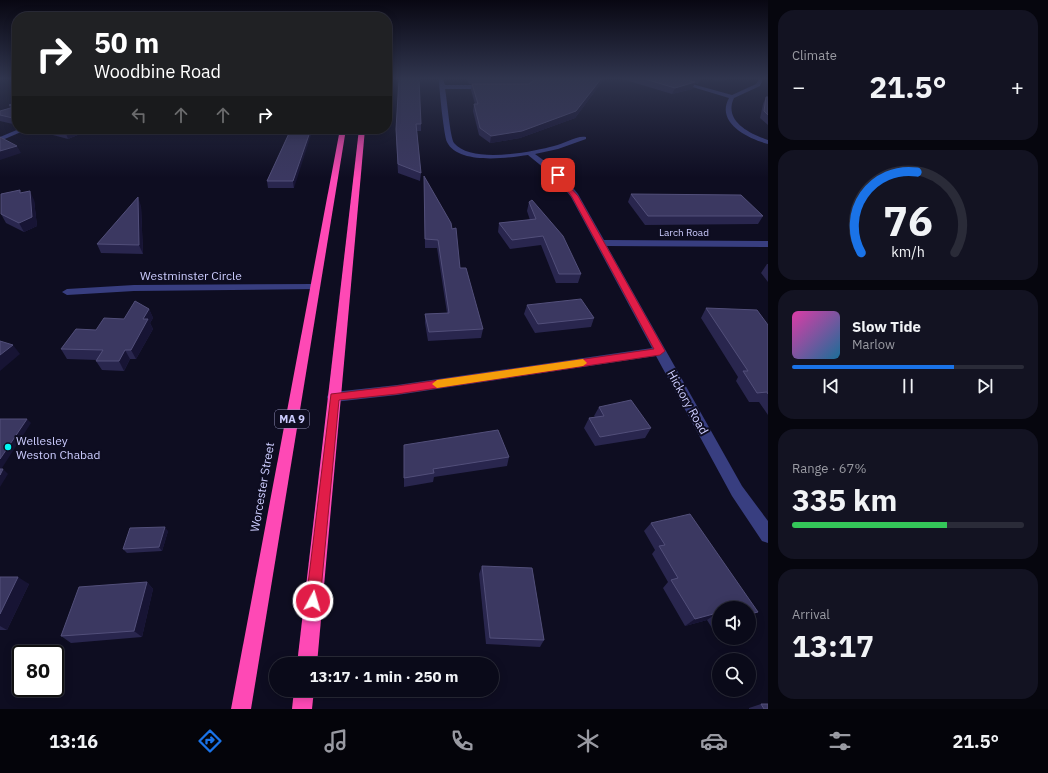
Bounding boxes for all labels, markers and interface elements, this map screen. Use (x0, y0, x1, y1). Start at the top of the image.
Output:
text: 50 m (94, 24, 159, 61)
icon: right (28, 28, 80, 80)
text: Climate (792, 47, 837, 64)
text: Woodbine Road (94, 60, 221, 83)
text: 21.5° (869, 67, 947, 106)
text: − (792, 72, 805, 101)
text: + (1011, 72, 1024, 101)
icon: left (128, 104, 150, 126)
icon: ahead (170, 104, 192, 126)
icon: ahead (212, 104, 234, 126)
icon: right (254, 104, 276, 126)
pin (541, 158, 575, 192)
icon: arrive (547, 164, 569, 186)
text: 76 (883, 192, 933, 246)
street label: Larch Road (659, 226, 709, 239)
text: km/h (891, 241, 925, 260)
street label: Westminster Circle (140, 268, 242, 283)
text: Slow Tide (852, 317, 921, 336)
text: Marlow (852, 336, 895, 353)
street label: Hickory Road (664, 367, 712, 437)
icon: previous (820, 375, 842, 397)
icon: pause (897, 375, 919, 397)
icon: next (974, 375, 996, 397)
road number: MA 9 (275, 410, 309, 428)
place label: Wellesley Weston Chabad (16, 433, 100, 462)
street label: Worcester Street (247, 441, 277, 533)
marker: Wellesley Weston Chabad (3, 442, 13, 452)
text: Range · 67% (792, 460, 866, 477)
text: 335 km (792, 480, 897, 519)
position arrow (292, 580, 334, 622)
map controls (712, 601, 756, 697)
button: sound (712, 601, 756, 645)
text: Arrival (792, 606, 830, 623)
text: 13:17 (792, 626, 874, 665)
speed limit sign: 80 (12, 645, 64, 697)
button: search (712, 653, 756, 697)
text: 13:17 · 1 min · 250 m (310, 667, 458, 686)
icon: directions (196, 727, 224, 755)
icon: music (322, 727, 350, 755)
icon: phone (448, 727, 476, 755)
icon: climate (574, 727, 602, 755)
icon: car (700, 727, 728, 755)
icon: filters (826, 727, 854, 755)
text: 13:16 (49, 730, 98, 753)
text: 21.5° (952, 730, 999, 753)

